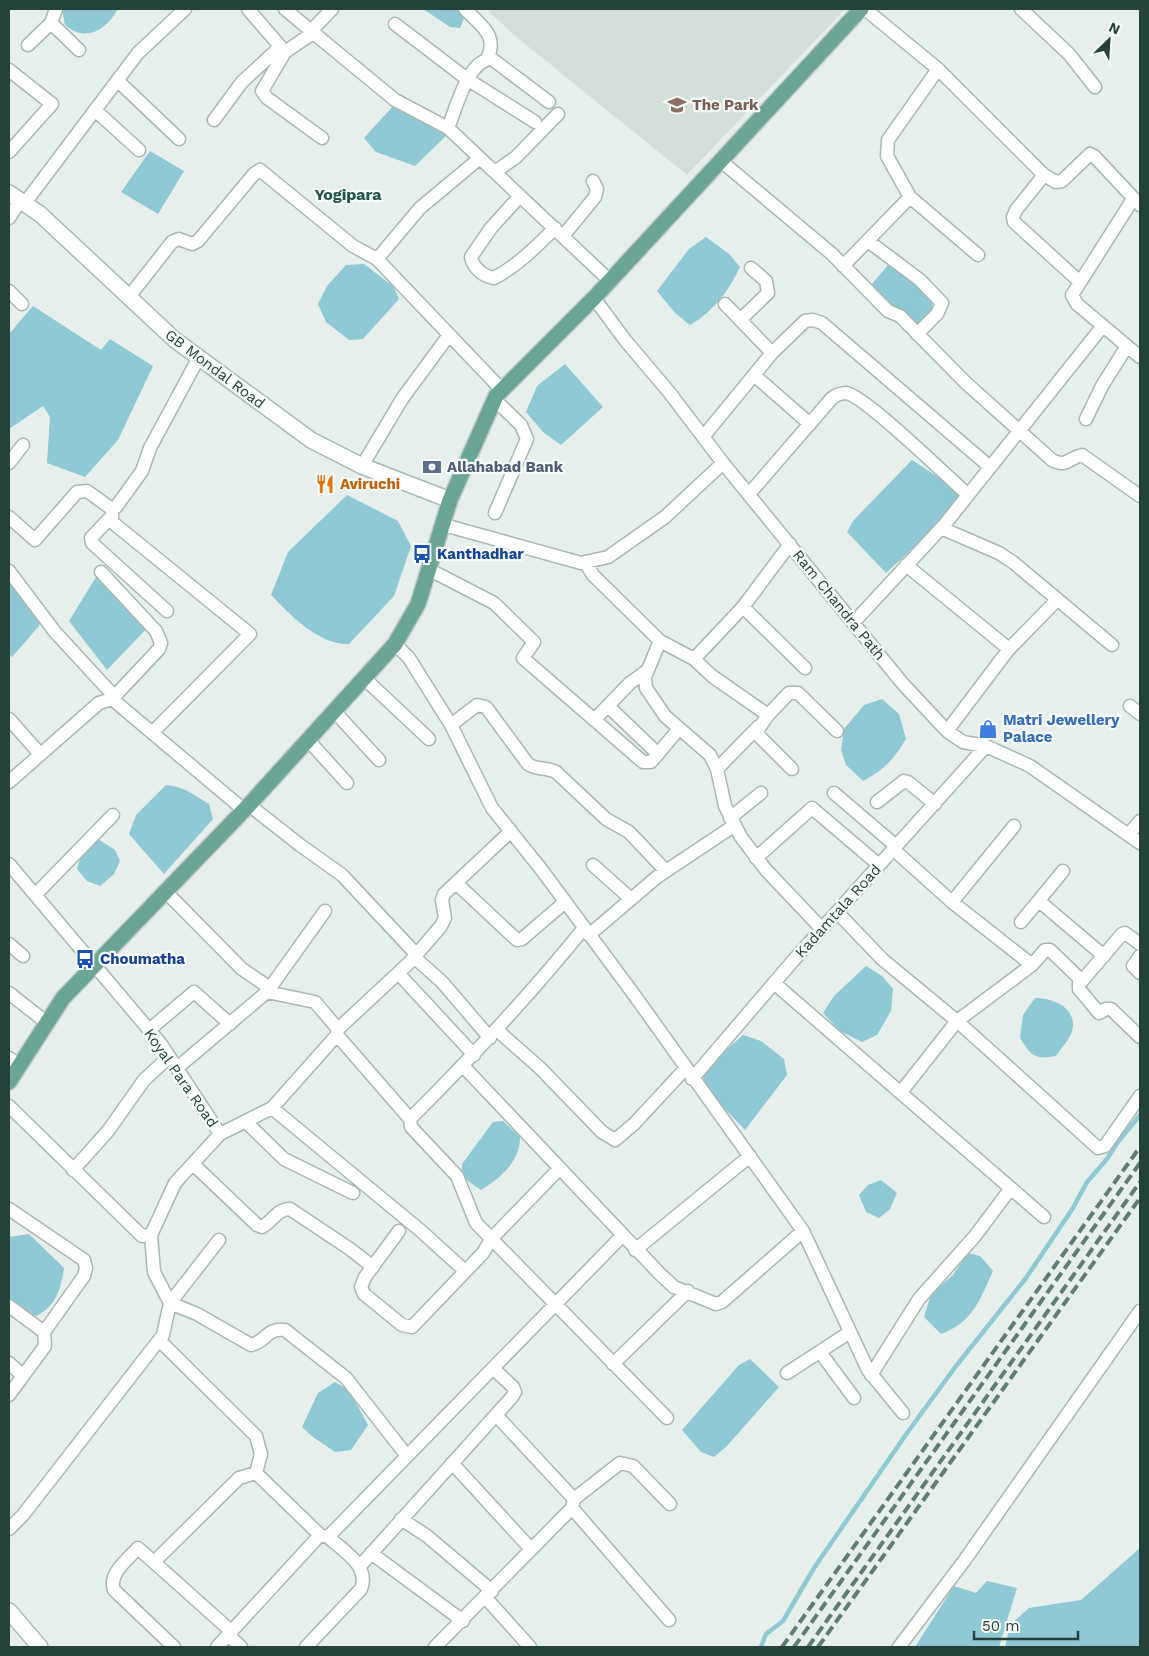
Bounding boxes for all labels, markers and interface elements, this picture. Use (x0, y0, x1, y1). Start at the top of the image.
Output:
north arrow (1084, 15, 1134, 65)
text: N (1106, 19, 1123, 38)
school or university icon: The Park (666, 94, 688, 116)
place label: The Park (692, 96, 759, 114)
district label: Yogipara (314, 185, 382, 204)
street label: GB Mondal Road (161, 326, 269, 412)
bank icon: Allahabad Bank (421, 456, 443, 478)
place label: Allahabad Bank (447, 458, 564, 476)
restaurant icon: Aviruchi (314, 473, 336, 495)
place label: Aviruchi (340, 475, 400, 493)
bus stop icon: Kanthadhar (411, 543, 433, 565)
place label: Kanthadhar (437, 545, 524, 563)
street label: Ram Chandra Path (789, 546, 889, 664)
place label: Matri Jewellery Palace (1003, 711, 1120, 746)
shop icon: Matri Jewellery Palace (977, 718, 999, 740)
street label: Kadamtala Road (791, 861, 885, 961)
bus stop icon: Choumatha (74, 948, 96, 970)
place label: Choumatha (100, 950, 185, 968)
street label: Koyal Para Road (140, 1025, 222, 1131)
scale bar (974, 1608, 1078, 1640)
text: 50 m (982, 1617, 1019, 1635)

